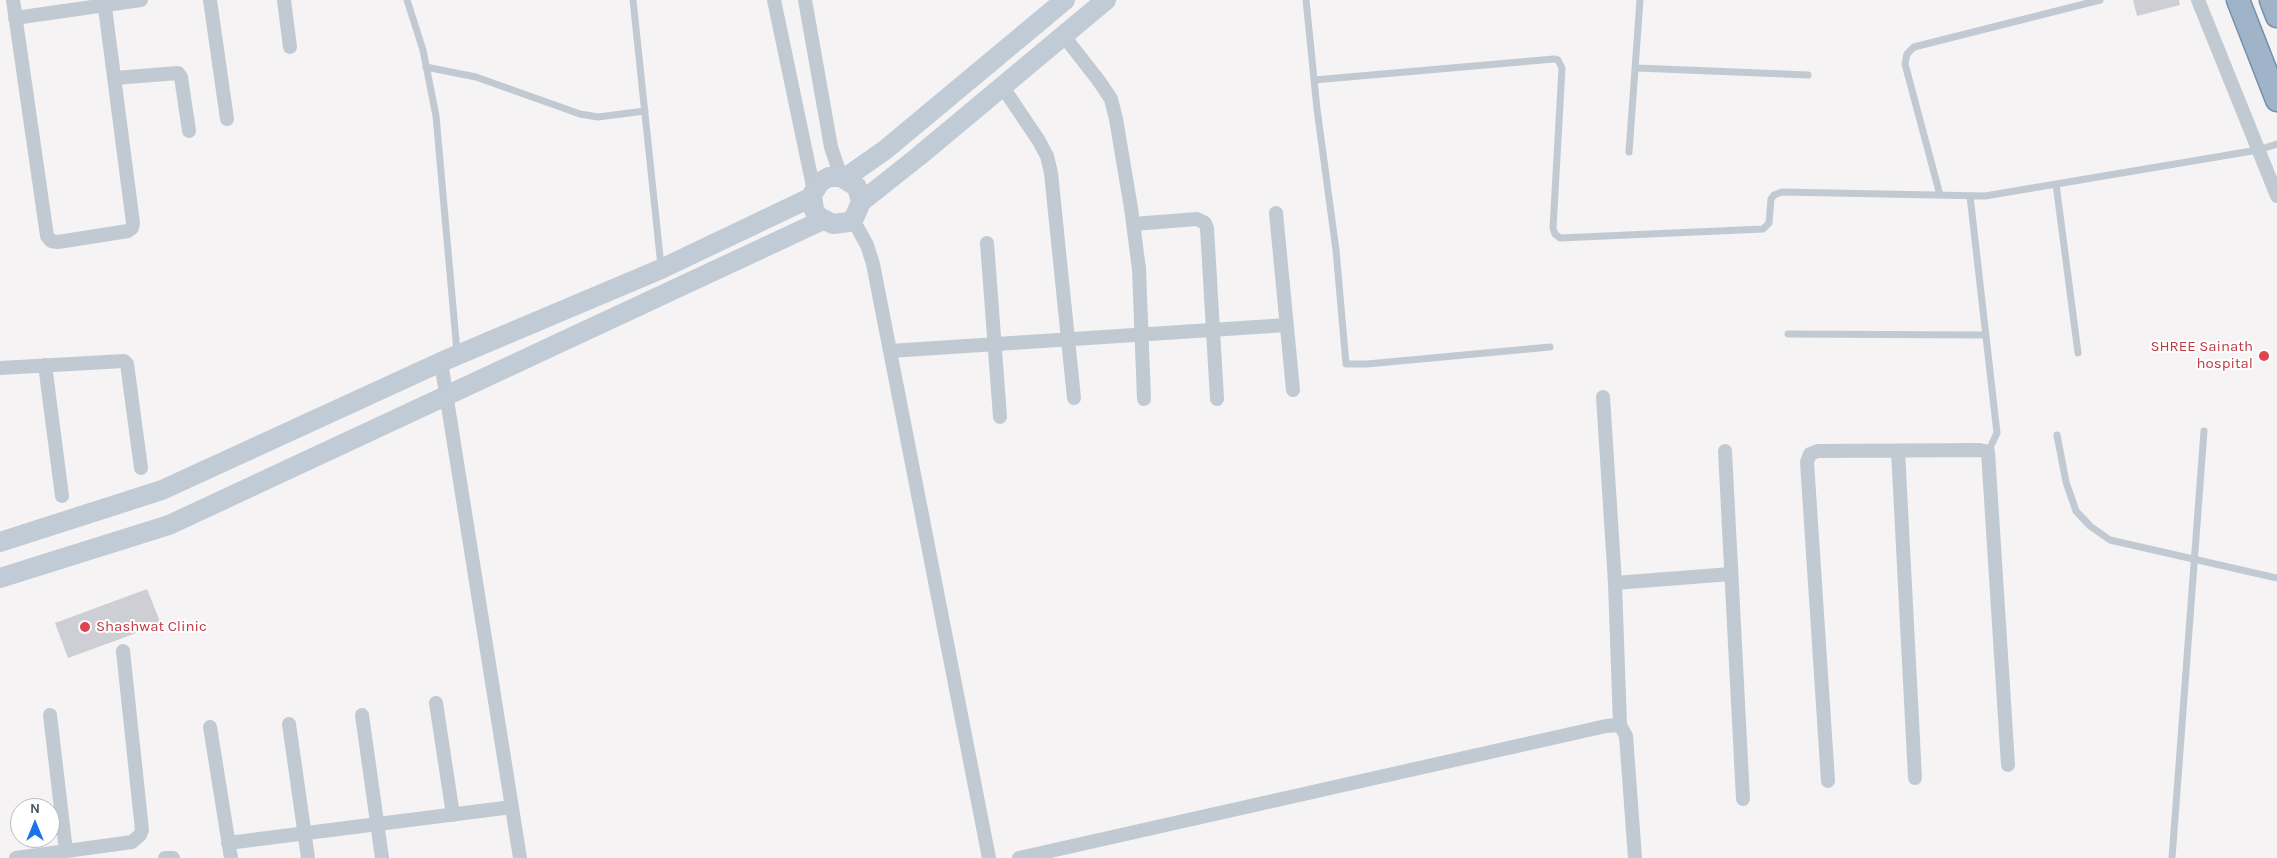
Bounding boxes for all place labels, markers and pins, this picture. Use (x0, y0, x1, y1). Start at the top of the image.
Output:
place label: SHREE Sainath hospital (2150, 338, 2253, 373)
marker: SHREE Sainath hospital (2257, 349, 2271, 363)
place label: Shashwat Clinic (96, 618, 207, 636)
marker: Shashwat Clinic (78, 620, 92, 634)

